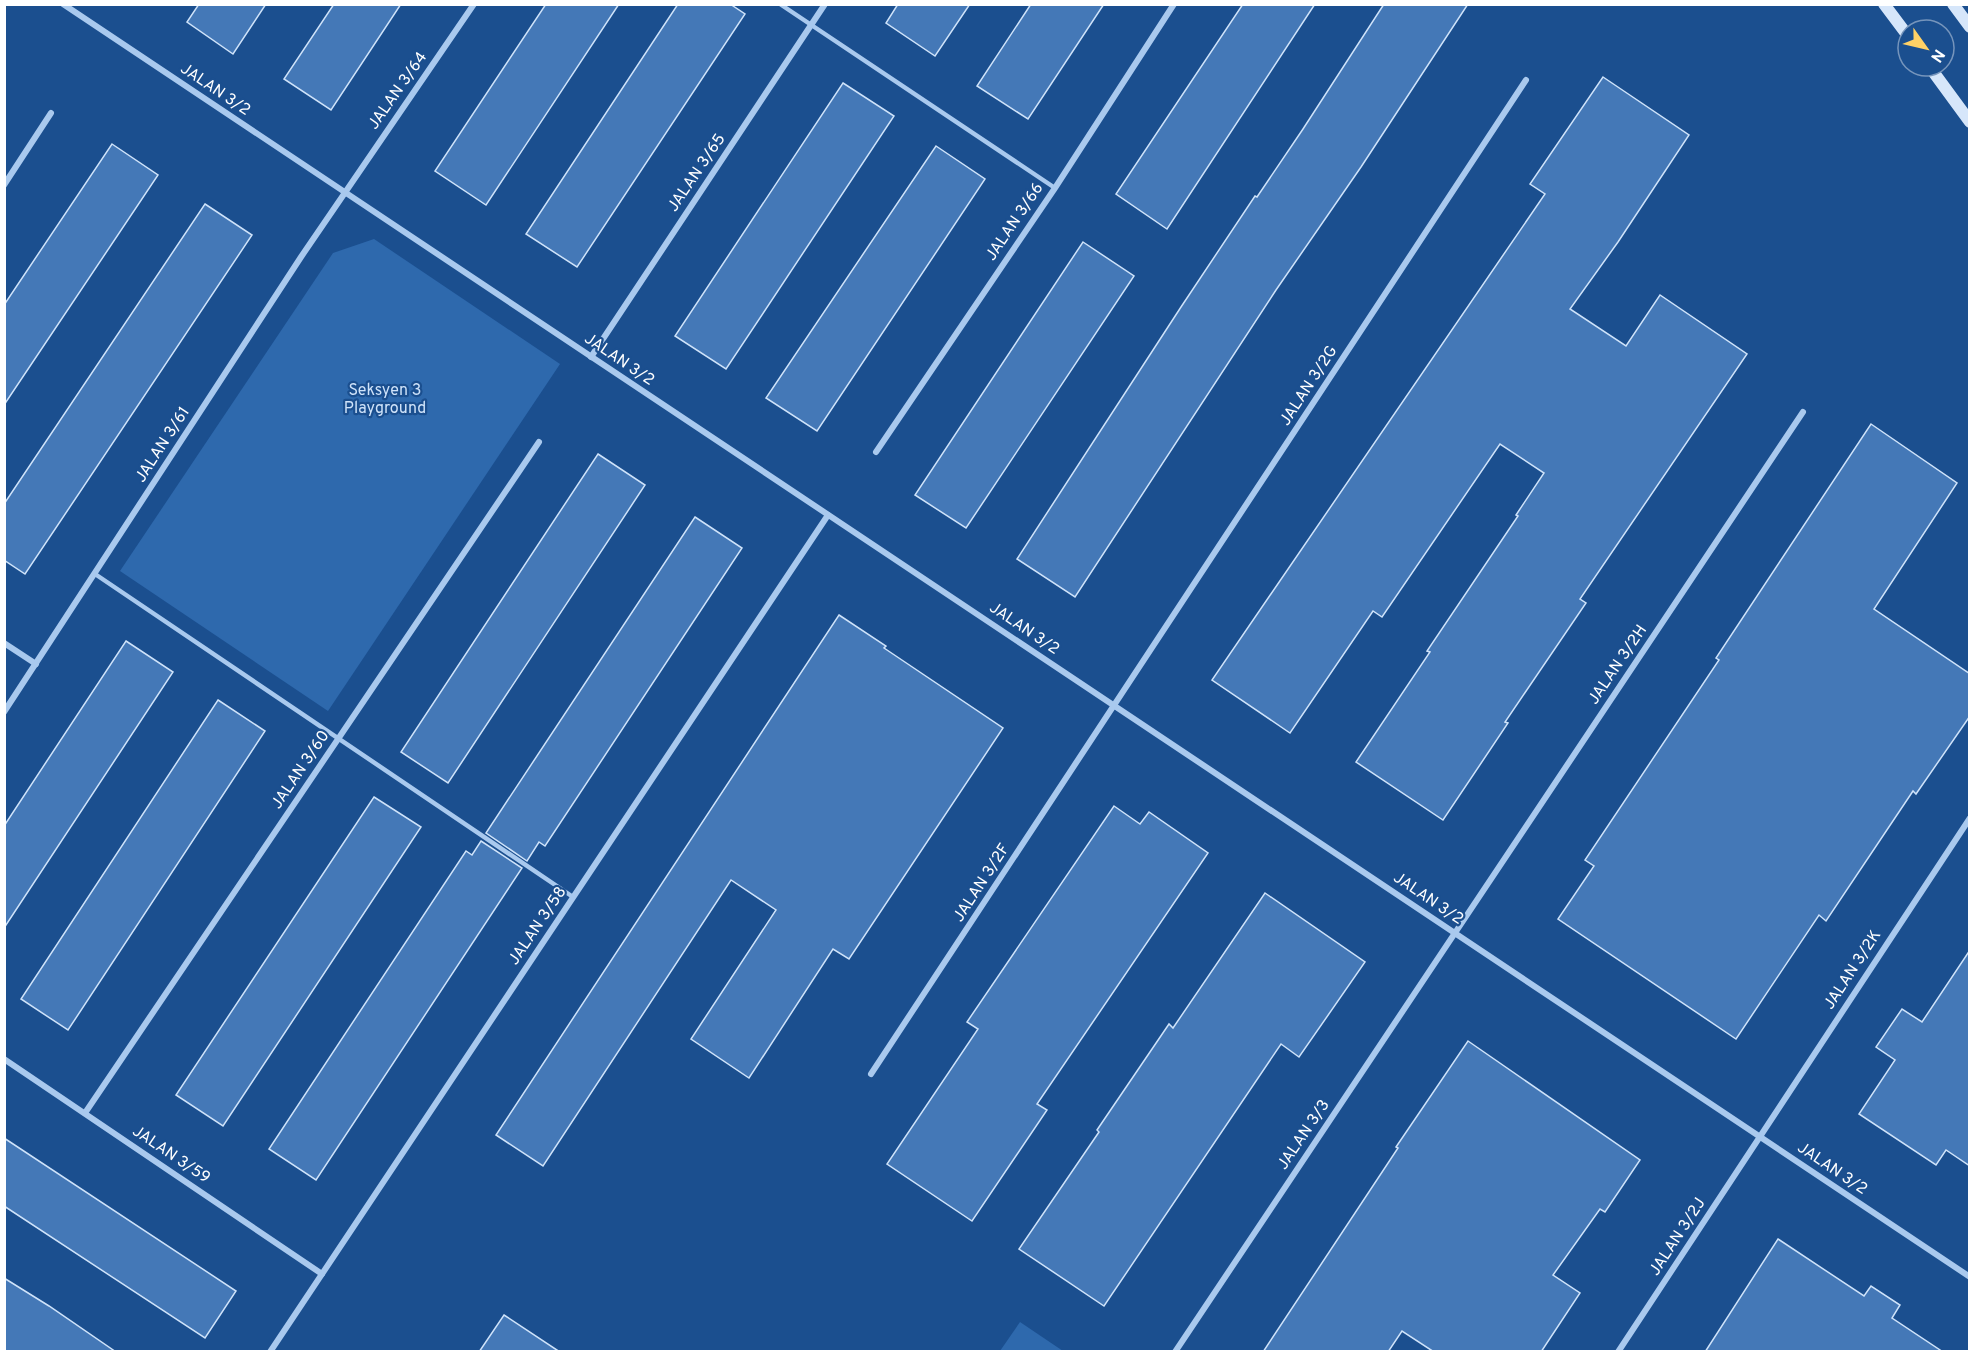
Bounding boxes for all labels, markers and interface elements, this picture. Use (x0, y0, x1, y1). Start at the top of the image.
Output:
north arrow (1896, 18, 1956, 78)
text: N (1925, 45, 1948, 66)
street label: JALAN 3/64 (364, 48, 432, 134)
street label: JALAN 3/2 (176, 59, 254, 121)
street label: JALAN 3/65 (664, 130, 730, 216)
street label: JALAN 3/66 (982, 179, 1048, 265)
street label: JALAN 3/2 (580, 329, 658, 391)
street label: JALAN 3/2G (1276, 342, 1342, 430)
park label: Seksyen 3 Playground (344, 381, 426, 419)
street label: JALAN 3/61 (131, 403, 195, 487)
street label: JALAN 3/2 (985, 598, 1063, 660)
street label: JALAN 3/2H (1584, 621, 1652, 709)
street label: JALAN 3/60 (267, 727, 335, 813)
street label: JALAN 3/2F (949, 840, 1015, 926)
street label: JALAN 3/2 (1389, 868, 1467, 930)
street label: JALAN 3/58 (504, 883, 572, 969)
street label: JALAN 3/2K (1820, 926, 1886, 1014)
street label: JALAN 3/3 (1273, 1096, 1335, 1174)
street label: JALAN 3/59 (128, 1122, 214, 1188)
street label: JALAN 3/2 (1793, 1138, 1871, 1200)
street label: JALAN 3/2J (1645, 1194, 1711, 1280)

